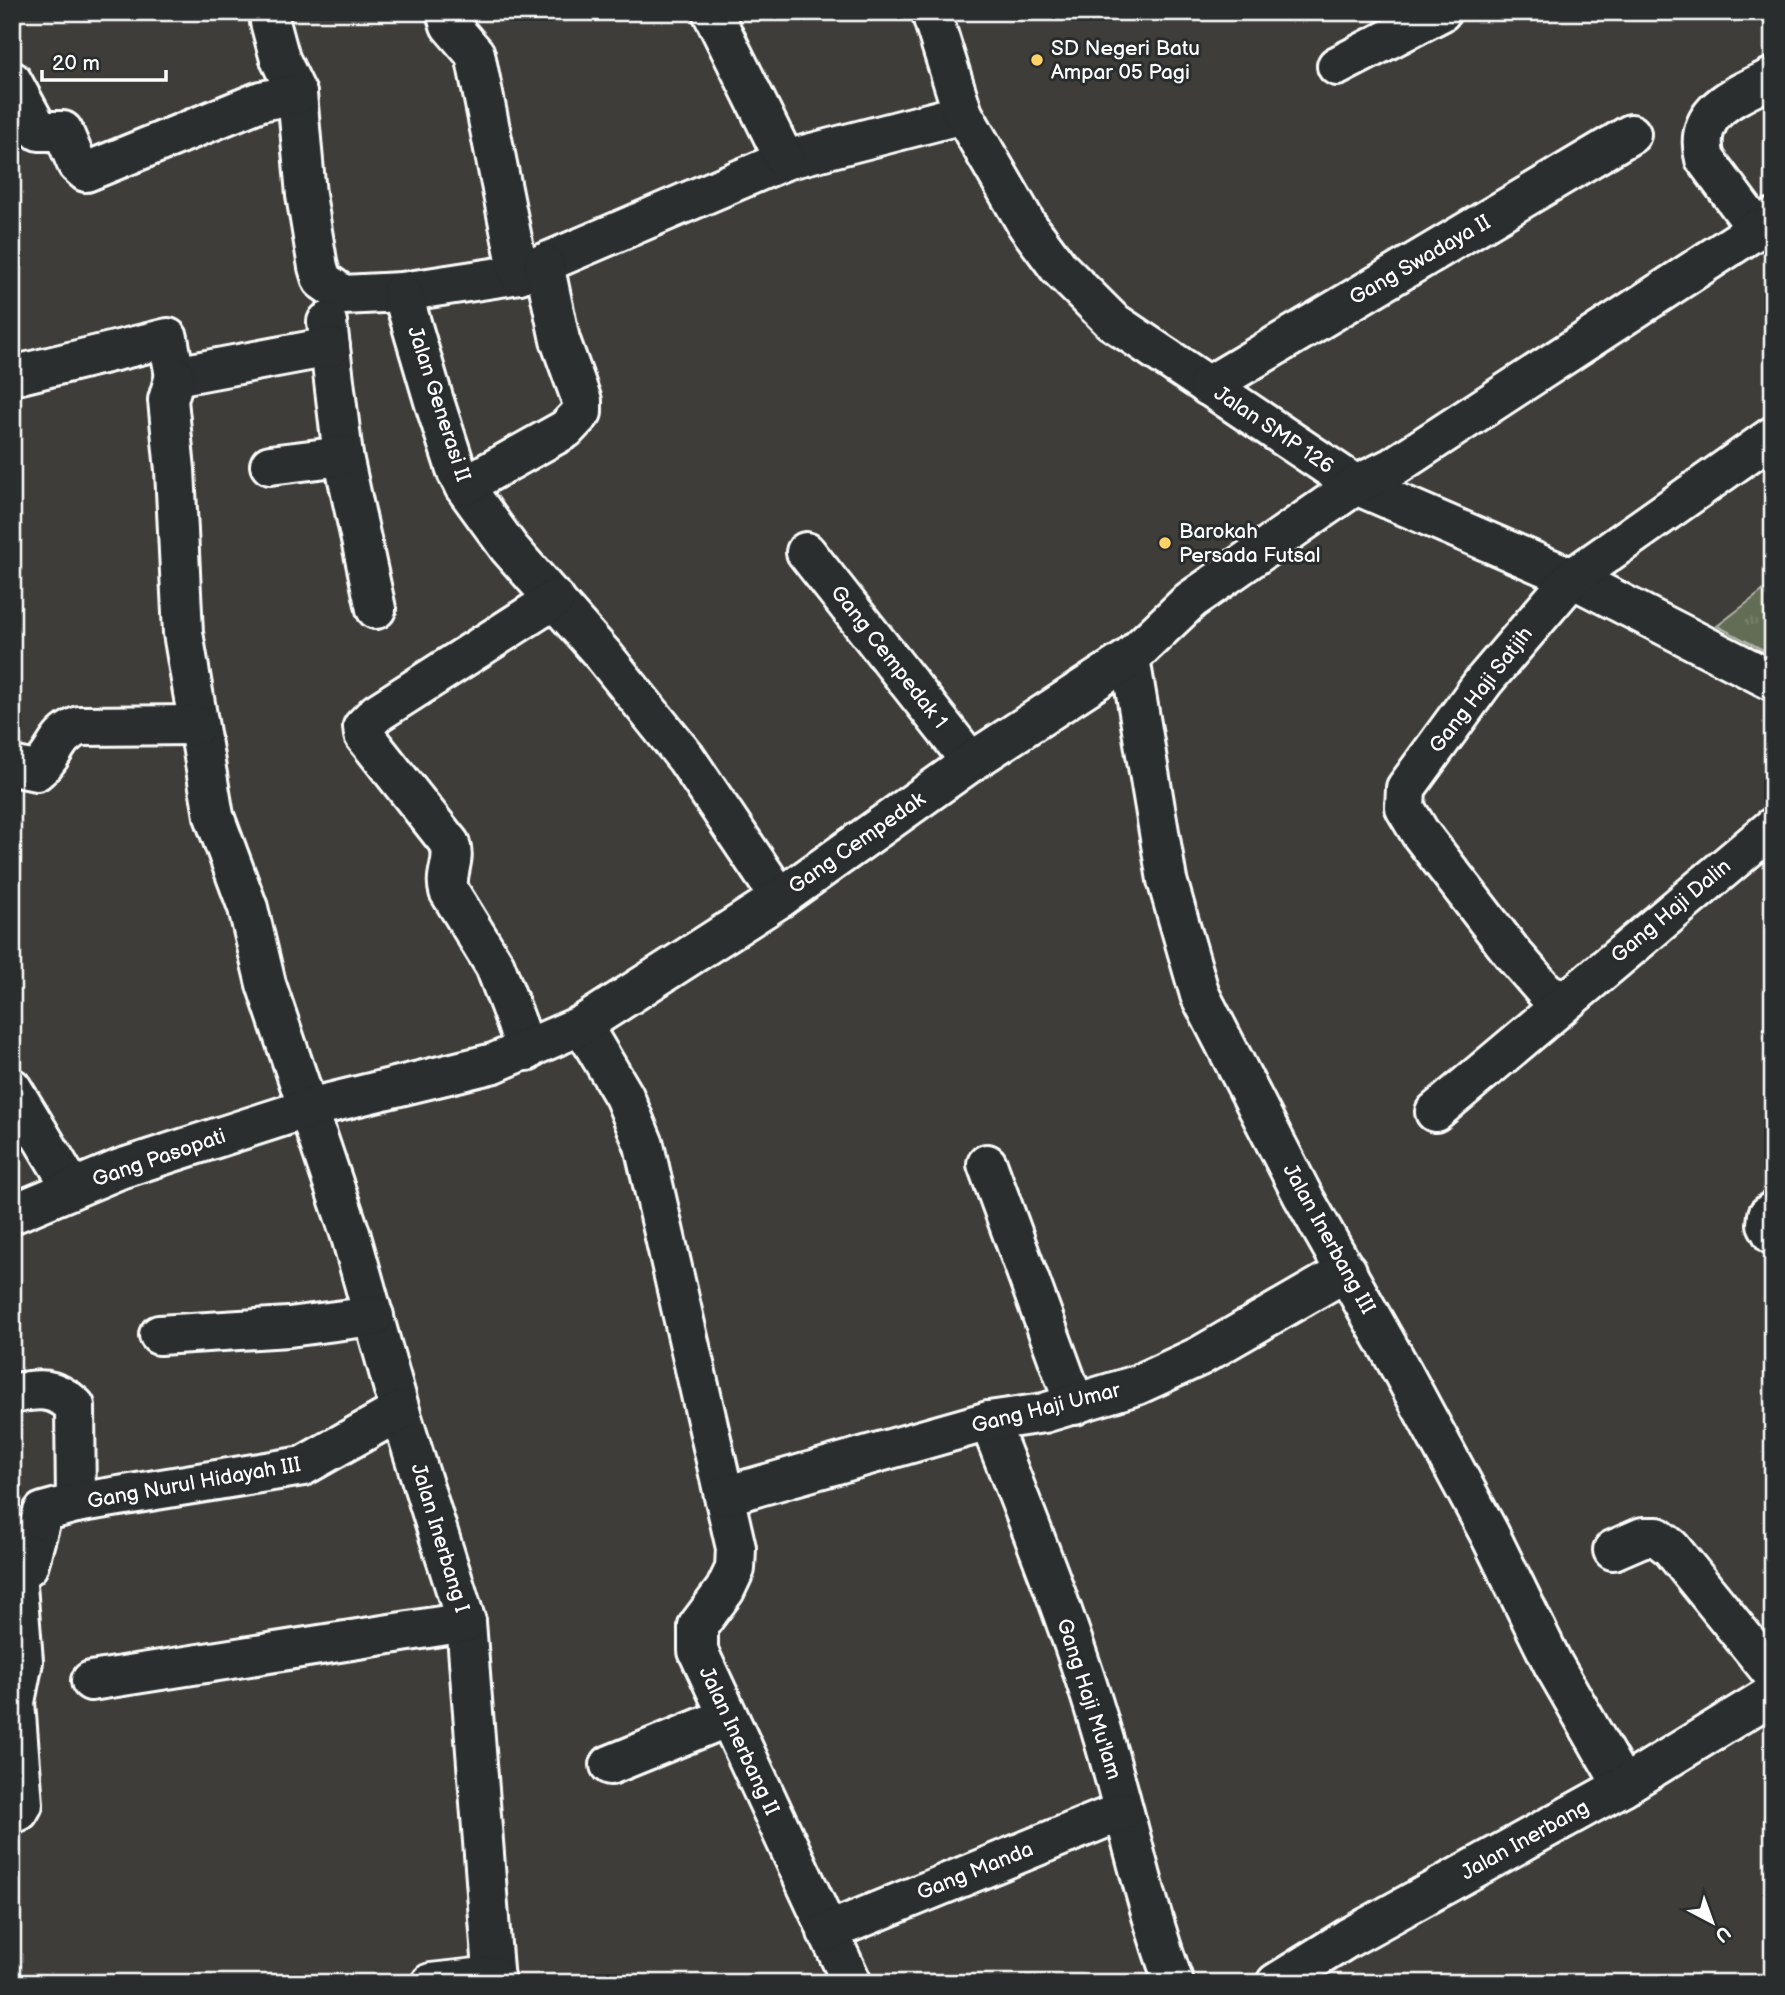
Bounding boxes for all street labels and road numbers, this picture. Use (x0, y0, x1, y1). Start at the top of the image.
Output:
street label: Gang Swadaya II (1345, 209, 1495, 311)
street label: Jalan Generasi II (402, 323, 476, 485)
street label: Jalan SMP 126 (1209, 381, 1339, 479)
street label: Gang Cempedak 1 (825, 580, 953, 734)
street label: Gang Haji Satjih (1424, 622, 1538, 758)
street label: Gang Cempedak (784, 786, 931, 899)
street label: Gang Haji Dalin (1606, 854, 1736, 968)
street label: Gang Pasopati (89, 1124, 229, 1192)
street label: Jalan Inerbang III (1277, 1160, 1381, 1318)
street label: Gang Haji Umar (969, 1377, 1123, 1439)
street label: Gang Nurul Hidayah III (85, 1452, 303, 1514)
street label: Jalan Inerbang I (405, 1460, 475, 1616)
street label: Gang Haji Mu'lam (1051, 1615, 1127, 1783)
street label: Jalan Inerbang II (694, 1663, 784, 1819)
street label: Jalan Inerbang (1457, 1795, 1593, 1885)
street label: Gang Manda (913, 1836, 1037, 1906)

